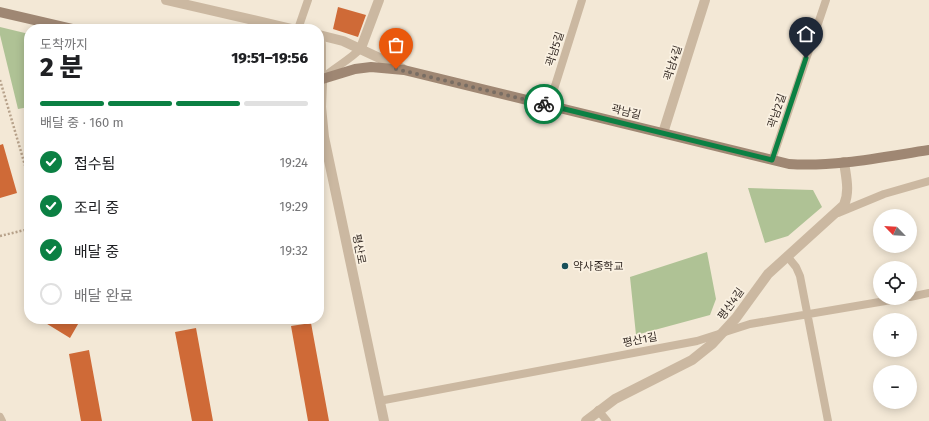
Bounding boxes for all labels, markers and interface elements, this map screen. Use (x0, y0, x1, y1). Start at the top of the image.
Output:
pin (789, 17, 823, 58)
icon: home (795, 23, 817, 45)
pin (379, 28, 413, 69)
street label: 곽남5길 (543, 30, 567, 68)
icon: bag (385, 34, 407, 56)
text: 도착까지 (40, 37, 88, 52)
street label: 곽남4길 (661, 44, 685, 82)
text: 19:51–19:56 (231, 49, 308, 67)
text: 2 분 (40, 52, 83, 83)
courier (524, 84, 564, 124)
street label: 곽남2길 (765, 92, 789, 130)
icon: bike (533, 93, 555, 115)
street label: 곽남길 (610, 102, 642, 122)
text: 배달 중 · 160 m (40, 115, 124, 130)
icon: check (40, 151, 62, 173)
text: 접수됨 (74, 155, 115, 173)
text: 19:24 (279, 155, 308, 170)
icon: check (40, 195, 62, 217)
text: 조리 중 (74, 199, 119, 217)
text: 19:29 (279, 199, 308, 214)
north arrow (873, 209, 917, 253)
map controls (873, 209, 917, 409)
street label: 평산로 (350, 233, 368, 265)
icon: check (40, 239, 62, 261)
text: 배달 중 (74, 243, 119, 261)
text: 19:32 (280, 243, 308, 258)
place label: 약사중학교 (573, 260, 624, 273)
marker: 약사중학교 (560, 261, 570, 271)
button: locate (873, 261, 917, 305)
street label: 평산4길 (715, 286, 747, 322)
text: 배달 완료 (74, 287, 133, 305)
button: + (873, 313, 917, 357)
street label: 평산1길 (622, 330, 658, 350)
button: − (873, 365, 917, 409)

